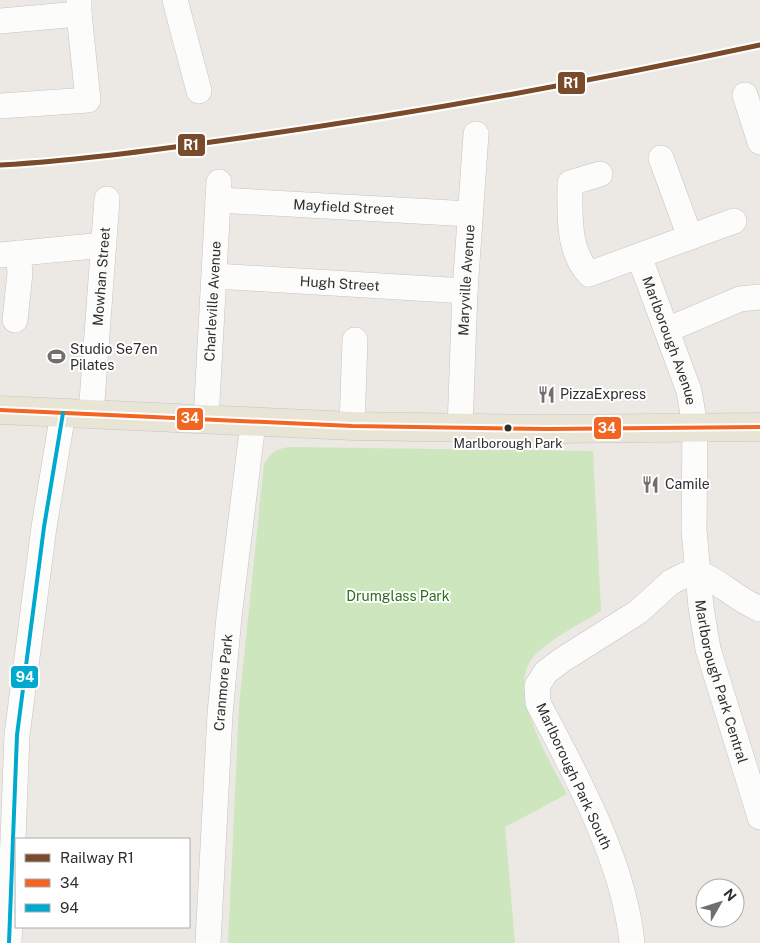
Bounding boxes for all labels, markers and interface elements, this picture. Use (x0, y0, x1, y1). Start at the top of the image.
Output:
line badge: R1 (557, 71, 586, 95)
text: R1 (563, 75, 579, 91)
line badge: R1 (177, 133, 206, 157)
text: R1 (183, 137, 199, 153)
street label: Mayfield Street (293, 196, 395, 218)
street label: Maryville Avenue (455, 224, 478, 336)
street label: Mowhan Street (90, 226, 113, 326)
street label: Charleville Avenue (201, 240, 224, 362)
street label: Hugh Street (299, 273, 380, 294)
street label: Marlborough Avenue (639, 274, 699, 406)
place label: Studio Se7en Pilates (70, 341, 157, 373)
sports icon: Studio Se7en Pilates (46, 347, 66, 367)
restaurant icon: PizzaExpress (536, 384, 556, 404)
place label: PizzaExpress (560, 386, 646, 402)
line badge: 34 (176, 407, 204, 431)
text: 34 (181, 410, 199, 426)
line badge: 34 (593, 416, 622, 440)
text: 34 (598, 420, 616, 436)
marker: Marlborough Park (503, 423, 513, 433)
place label: Marlborough Park (453, 436, 563, 451)
restaurant icon: Camile (641, 474, 661, 494)
place label: Camile (665, 476, 710, 492)
park label: Drumglass Park (346, 588, 450, 604)
street label: Marlborough Park Central (692, 599, 751, 765)
street label: Cranmore Park (211, 633, 235, 731)
line badge: 94 (10, 665, 39, 689)
text: 94 (16, 669, 34, 685)
street label: Marlborough Park South (533, 700, 615, 852)
legend (15, 838, 190, 928)
text: Railway R1 (60, 849, 134, 866)
text: 34 (60, 874, 79, 891)
north arrow (695, 878, 745, 928)
text: N (720, 886, 740, 904)
text: 94 (60, 899, 79, 916)

